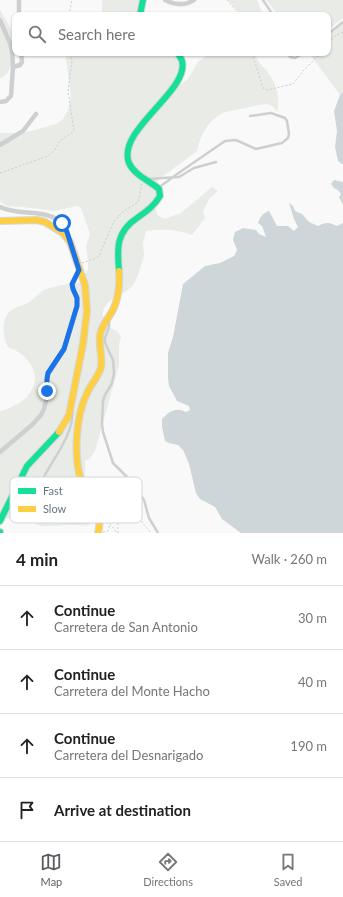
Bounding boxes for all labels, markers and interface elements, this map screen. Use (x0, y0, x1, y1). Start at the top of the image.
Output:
search box (12, 12, 331, 56)
icon: search (26, 23, 48, 45)
text: Search here (58, 25, 135, 43)
route start (53, 214, 71, 232)
route end (38, 382, 56, 400)
legend (10, 477, 142, 523)
text: Fast (43, 484, 63, 497)
text: Slow (43, 502, 67, 515)
text: 4 min (16, 549, 58, 570)
text: Walk · 260 m (251, 551, 327, 567)
text: Continue (54, 601, 115, 619)
icon: ahead (16, 607, 38, 629)
text: 30 m (298, 610, 327, 626)
text: Carretera de San Antonio (54, 619, 198, 635)
text: Continue (54, 665, 115, 683)
icon: ahead (16, 671, 38, 693)
text: 40 m (298, 674, 327, 690)
text: Carretera del Monte Hacho (54, 683, 210, 699)
text: Continue (54, 729, 115, 747)
icon: ahead (16, 735, 38, 757)
text: 190 m (290, 738, 327, 754)
text: Carretera del Desnarigado (54, 747, 203, 763)
icon: arrive (16, 799, 38, 821)
text: Arrive at destination (54, 801, 191, 819)
tab: Map (40, 851, 62, 888)
tab: Directions (143, 851, 193, 888)
tab: Saved (274, 851, 303, 888)

